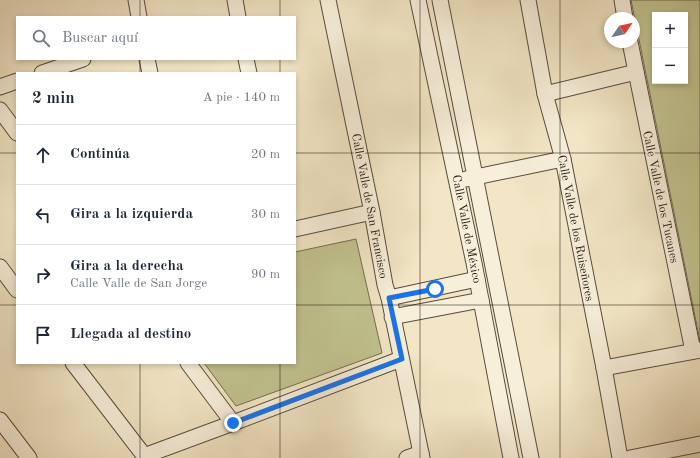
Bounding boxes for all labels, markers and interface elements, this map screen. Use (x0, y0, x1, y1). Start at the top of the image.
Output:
north arrow (604, 12, 640, 48)
map controls (652, 12, 688, 84)
button: + (652, 12, 688, 48)
search box (16, 16, 296, 60)
icon: search (30, 27, 52, 49)
text: Buscar aquí (62, 31, 138, 46)
button: − (652, 48, 688, 84)
text: 2 min (32, 90, 75, 107)
text: A pie · 140 m (203, 91, 280, 104)
street label: Calle Valle de los Tucanes (640, 130, 680, 265)
street label: Calle Valle de San Francisco (349, 133, 389, 280)
icon: ahead (32, 144, 54, 166)
text: Continúa (70, 147, 130, 162)
text: 20 m (251, 148, 280, 161)
street label: Calle Valle de los Ruiseñores (555, 154, 595, 302)
street label: Calle Valle de México (450, 174, 482, 285)
icon: left (32, 204, 54, 226)
text: Gira a la izquierda (70, 207, 193, 222)
text: 30 m (251, 208, 280, 221)
text: Gira a la derecha (70, 259, 184, 274)
icon: right (32, 264, 54, 286)
text: 90 m (251, 268, 280, 281)
text: Calle Valle de San Jorge (70, 277, 207, 290)
route start (426, 280, 444, 298)
icon: arrive (32, 324, 54, 346)
text: Llegada al destino (70, 327, 191, 342)
route end (224, 414, 242, 432)

